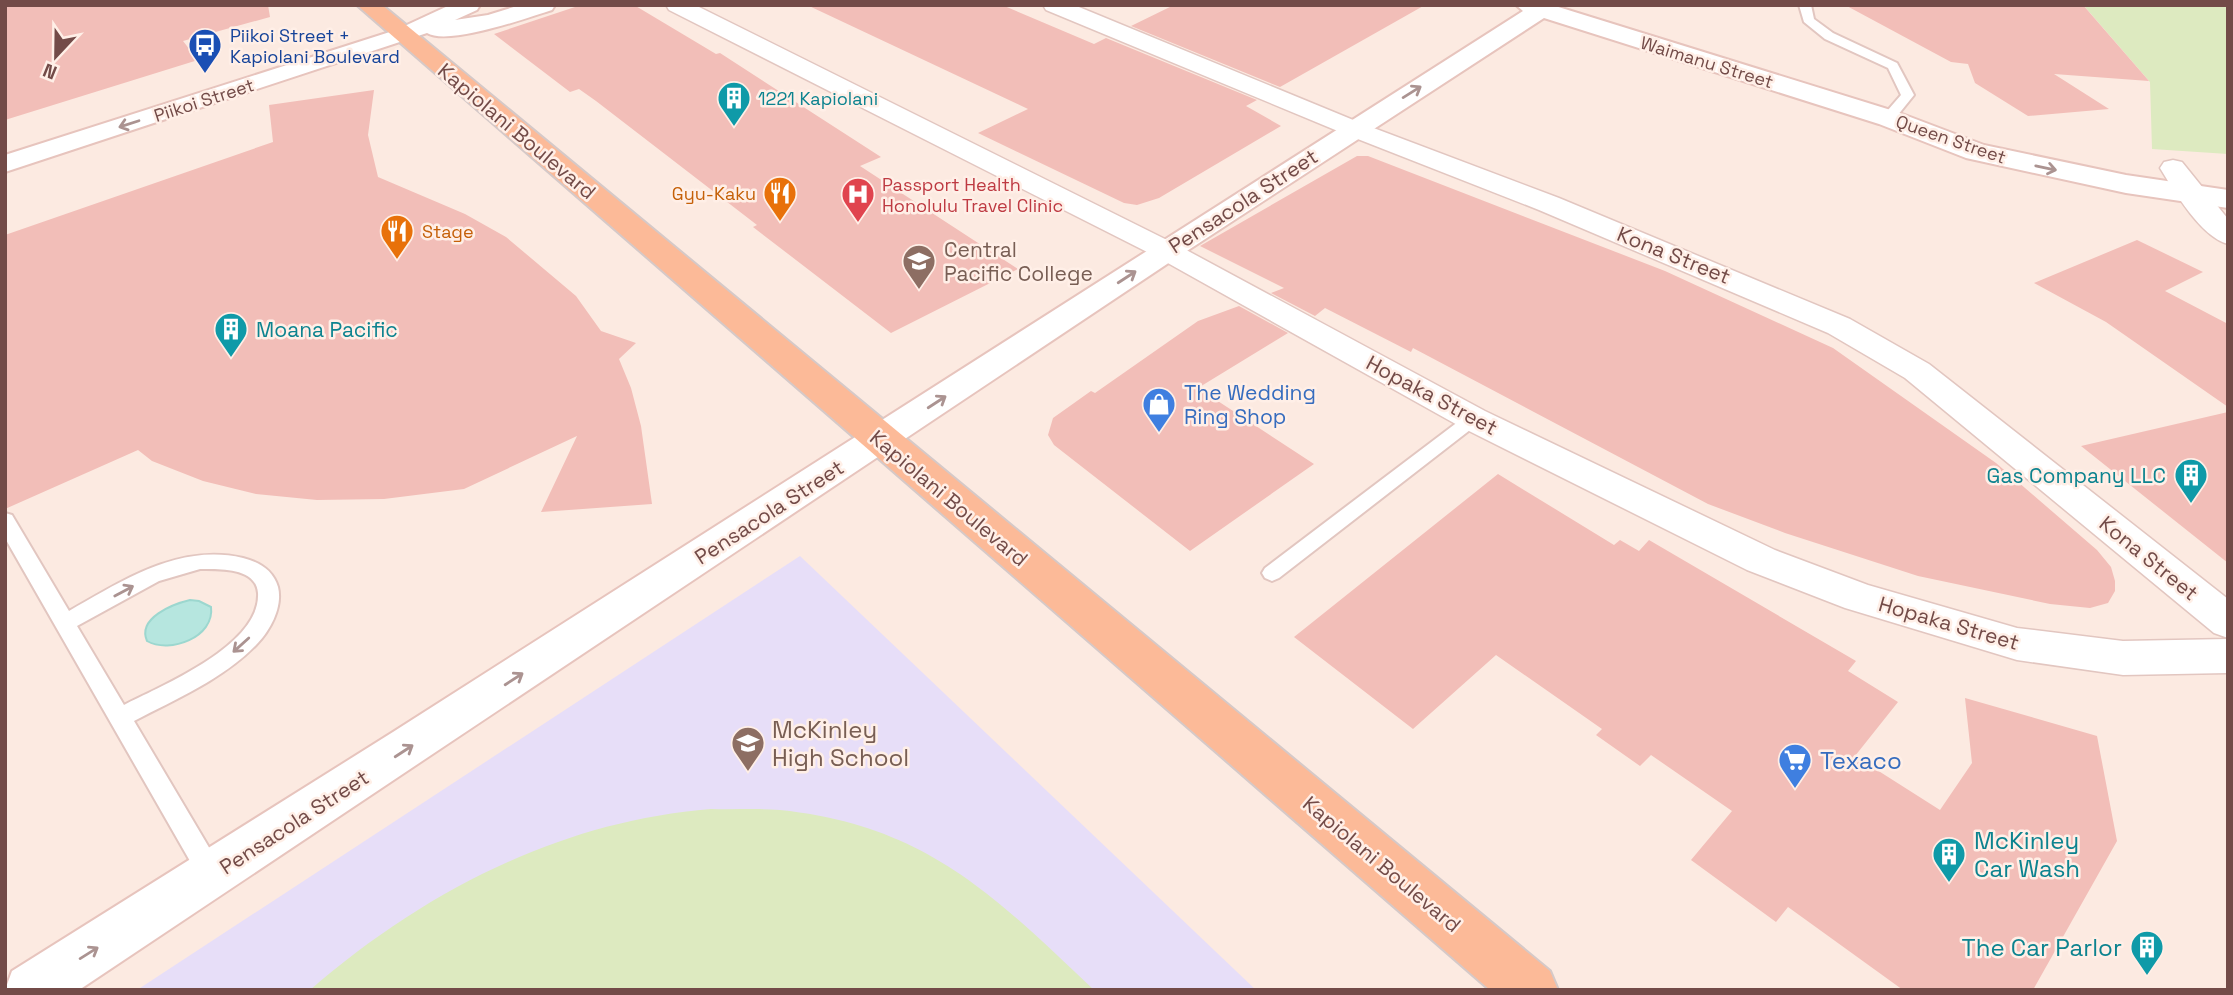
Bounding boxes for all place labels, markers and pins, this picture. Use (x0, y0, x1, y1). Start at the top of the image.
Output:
place label: Piikoi Street + Kapiolani Boulevard (230, 24, 400, 68)
bus stop icon: Piikoi Street + Kapiolani Boulevard (186, 26, 224, 75)
building icon: 1221 Kapiolani (715, 79, 753, 128)
place label: 1221 Kapiolani (758, 87, 878, 110)
place label: Passport Health Honolulu Travel Clinic (882, 173, 1063, 217)
restaurant icon: Gyu-Kaku (761, 174, 799, 223)
hospital icon: Passport Health Honolulu Travel Clinic (839, 175, 877, 224)
place label: Gyu-Kaku (672, 182, 756, 205)
restaurant icon: Stage (378, 212, 416, 261)
place label: Stage (422, 220, 474, 243)
place label: Central Pacific College (944, 236, 1093, 287)
school or university icon: Central Pacific College (900, 242, 938, 291)
building icon: Moana Pacific (212, 310, 250, 359)
place label: Moana Pacific (256, 316, 398, 343)
place label: The Wedding Ring Shop (1184, 379, 1316, 430)
shop icon: The Wedding Ring Shop (1140, 385, 1178, 434)
building icon: Gas Company LLC (2172, 456, 2210, 505)
place label: Gas Company LLC (1987, 462, 2166, 489)
place label: McKinley High School (772, 714, 909, 773)
school or university icon: McKinley High School (729, 724, 767, 773)
supermarket icon: Texaco (1776, 741, 1814, 790)
place label: Texaco (1820, 745, 1902, 776)
place label: McKinley Car Wash (1974, 825, 2080, 884)
building icon: McKinley Car Wash (1930, 835, 1968, 884)
building icon: The Car Parlor (2128, 928, 2166, 977)
place label: The Car Parlor (1962, 932, 2122, 963)

